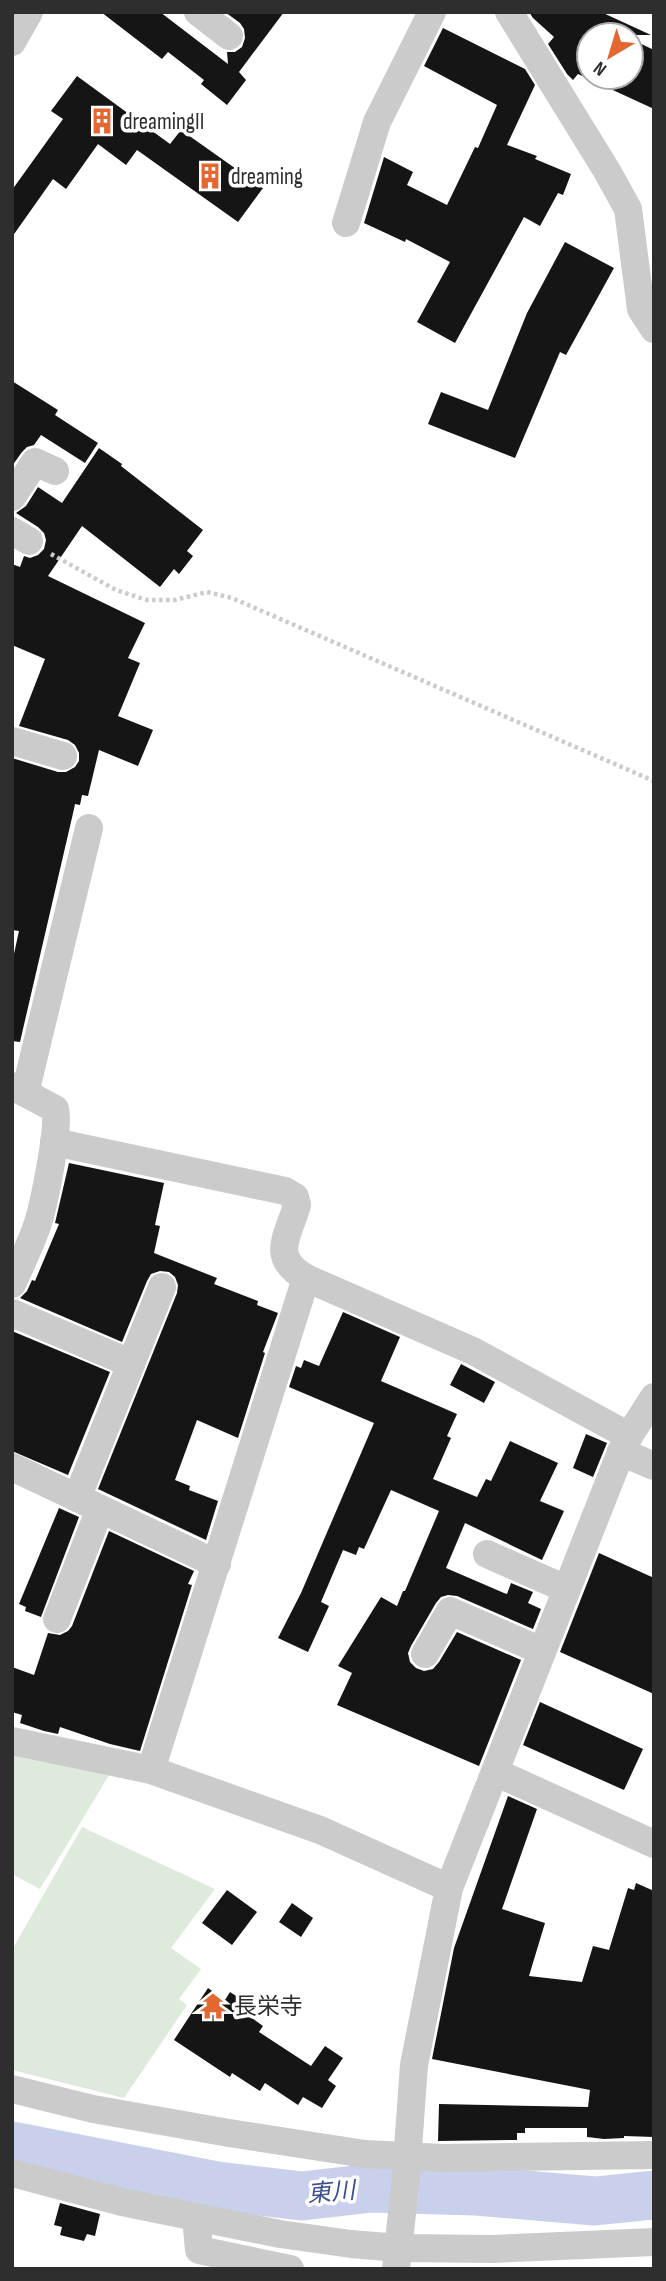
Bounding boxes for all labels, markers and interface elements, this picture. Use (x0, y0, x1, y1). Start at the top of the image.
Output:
north arrow (575, 21, 645, 91)
text: N (589, 56, 612, 80)
building icon: dreamingII (87, 106, 117, 136)
place label: dreamingII (123, 108, 204, 136)
building icon: dreaming (195, 161, 225, 191)
place label: dreaming (231, 163, 303, 191)
temple icon: 長栄寺 (198, 1991, 228, 2021)
place label: 長栄寺 (234, 1993, 303, 2021)
water label: 東川 (306, 2176, 359, 2209)

